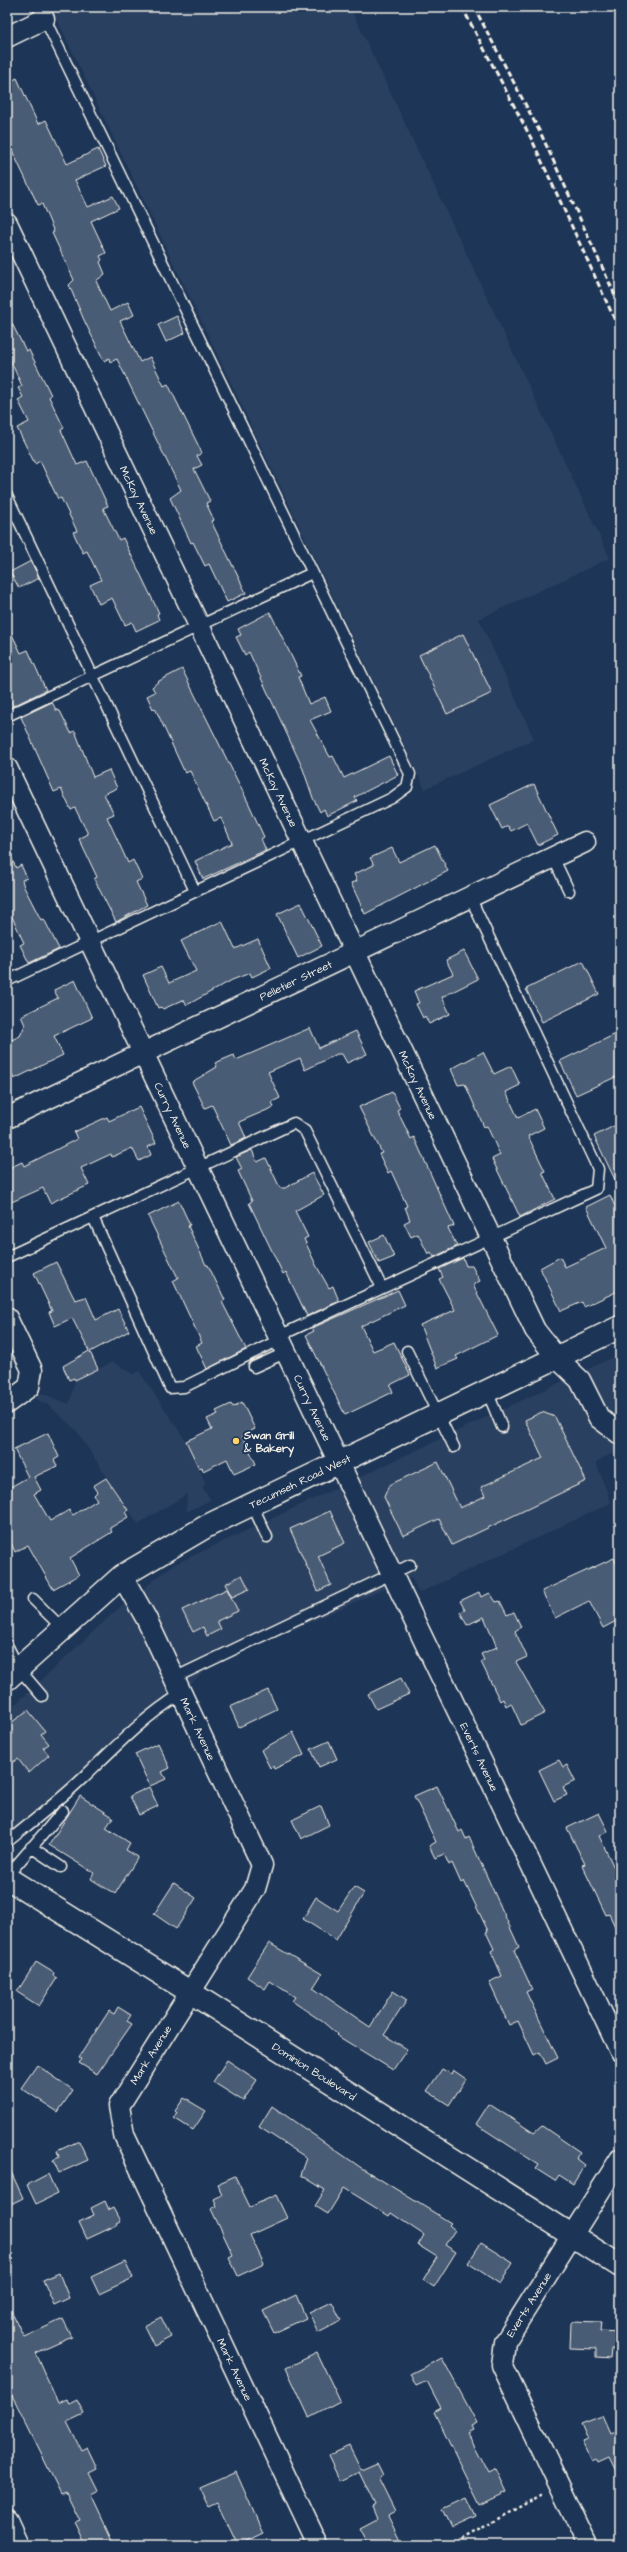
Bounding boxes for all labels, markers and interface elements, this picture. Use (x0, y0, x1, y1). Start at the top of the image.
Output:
street label: McKay Avenue (116, 463, 162, 537)
street label: McKay Avenue (256, 756, 301, 829)
street label: Pelletier Street (257, 956, 335, 1004)
street label: McKay Avenue (395, 1048, 441, 1122)
street label: Curry Avenue (151, 1080, 195, 1151)
street label: Curry Avenue (290, 1372, 335, 1443)
place label: Swan Grill & Bakery (243, 1428, 295, 1458)
marker: Swan Grill & Bakery (231, 1436, 241, 1446)
street label: Tecumseh Road West (246, 1450, 354, 1512)
street label: Mark Avenue (177, 1695, 219, 1763)
street label: Everts Avenue (457, 1720, 502, 1794)
street label: Mark Avenue (127, 2022, 175, 2088)
street label: Dominion Boulevard (269, 2039, 360, 2104)
street label: Everts Avenue (502, 2269, 555, 2340)
street label: Mark Avenue (214, 2335, 256, 2403)

